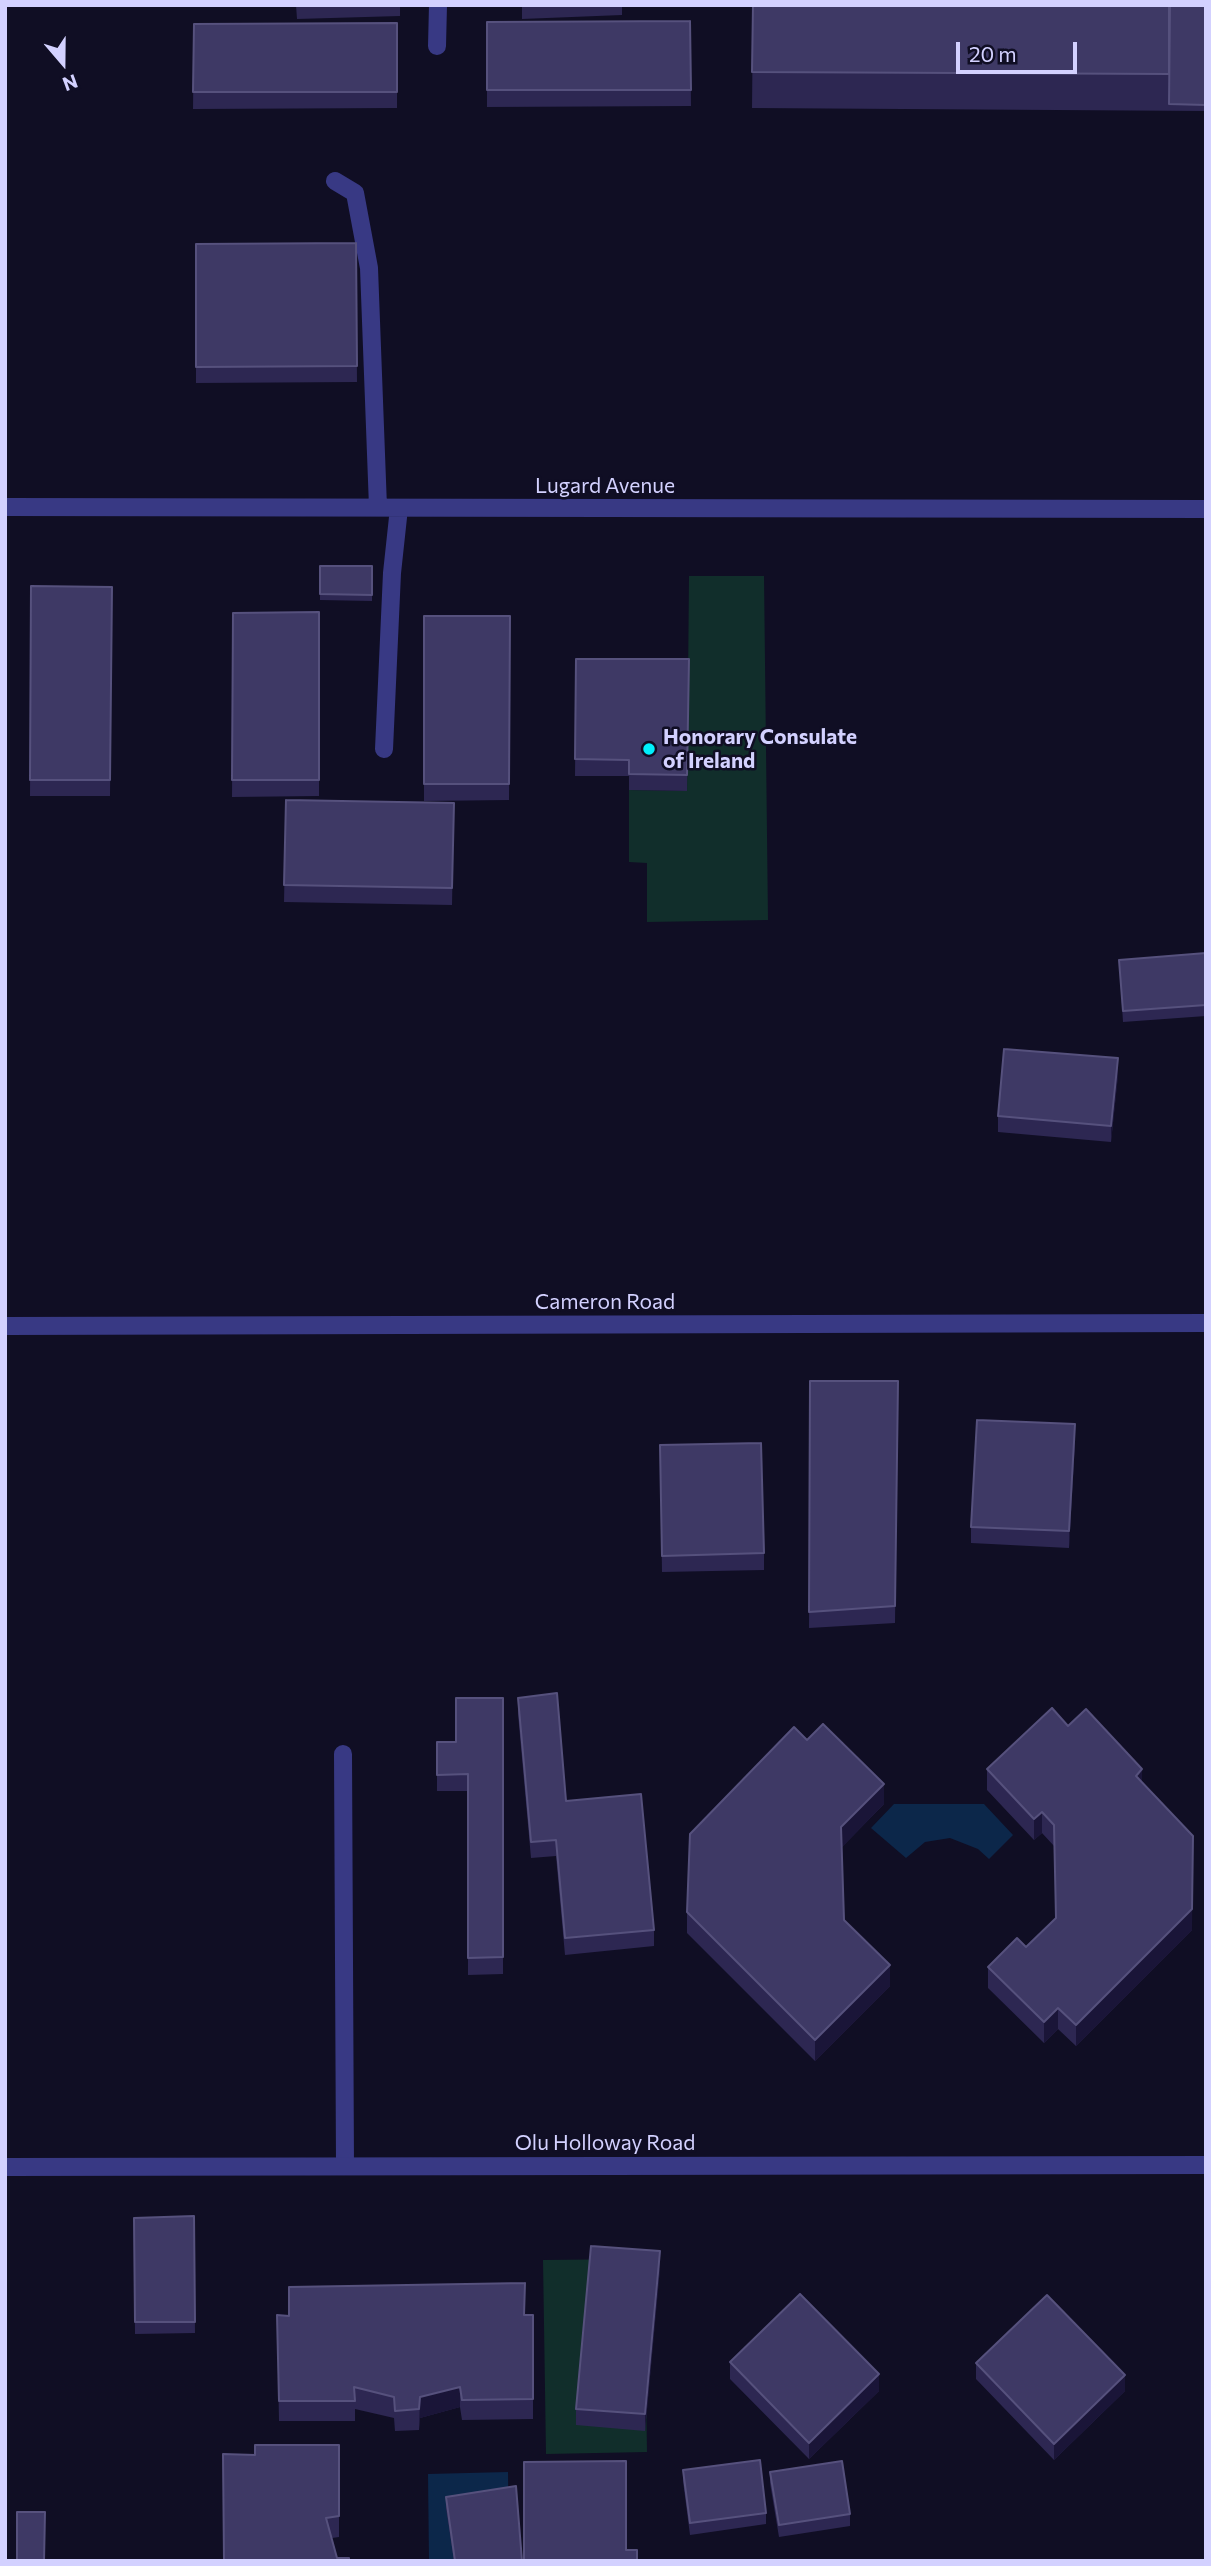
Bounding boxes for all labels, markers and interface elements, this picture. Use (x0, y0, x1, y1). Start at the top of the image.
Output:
north arrow (28, 28, 98, 98)
scale bar (959, 28, 1080, 72)
text: 20 m (969, 41, 1017, 66)
text: N (60, 70, 81, 96)
street label: Lugard Avenue (535, 473, 675, 499)
place label: Honorary Consulate of Ireland (663, 724, 857, 774)
marker: Honorary Consulate of Ireland (641, 741, 657, 757)
street label: Cameron Road (535, 1289, 675, 1315)
street label: Olu Holloway Road (515, 2130, 695, 2156)

